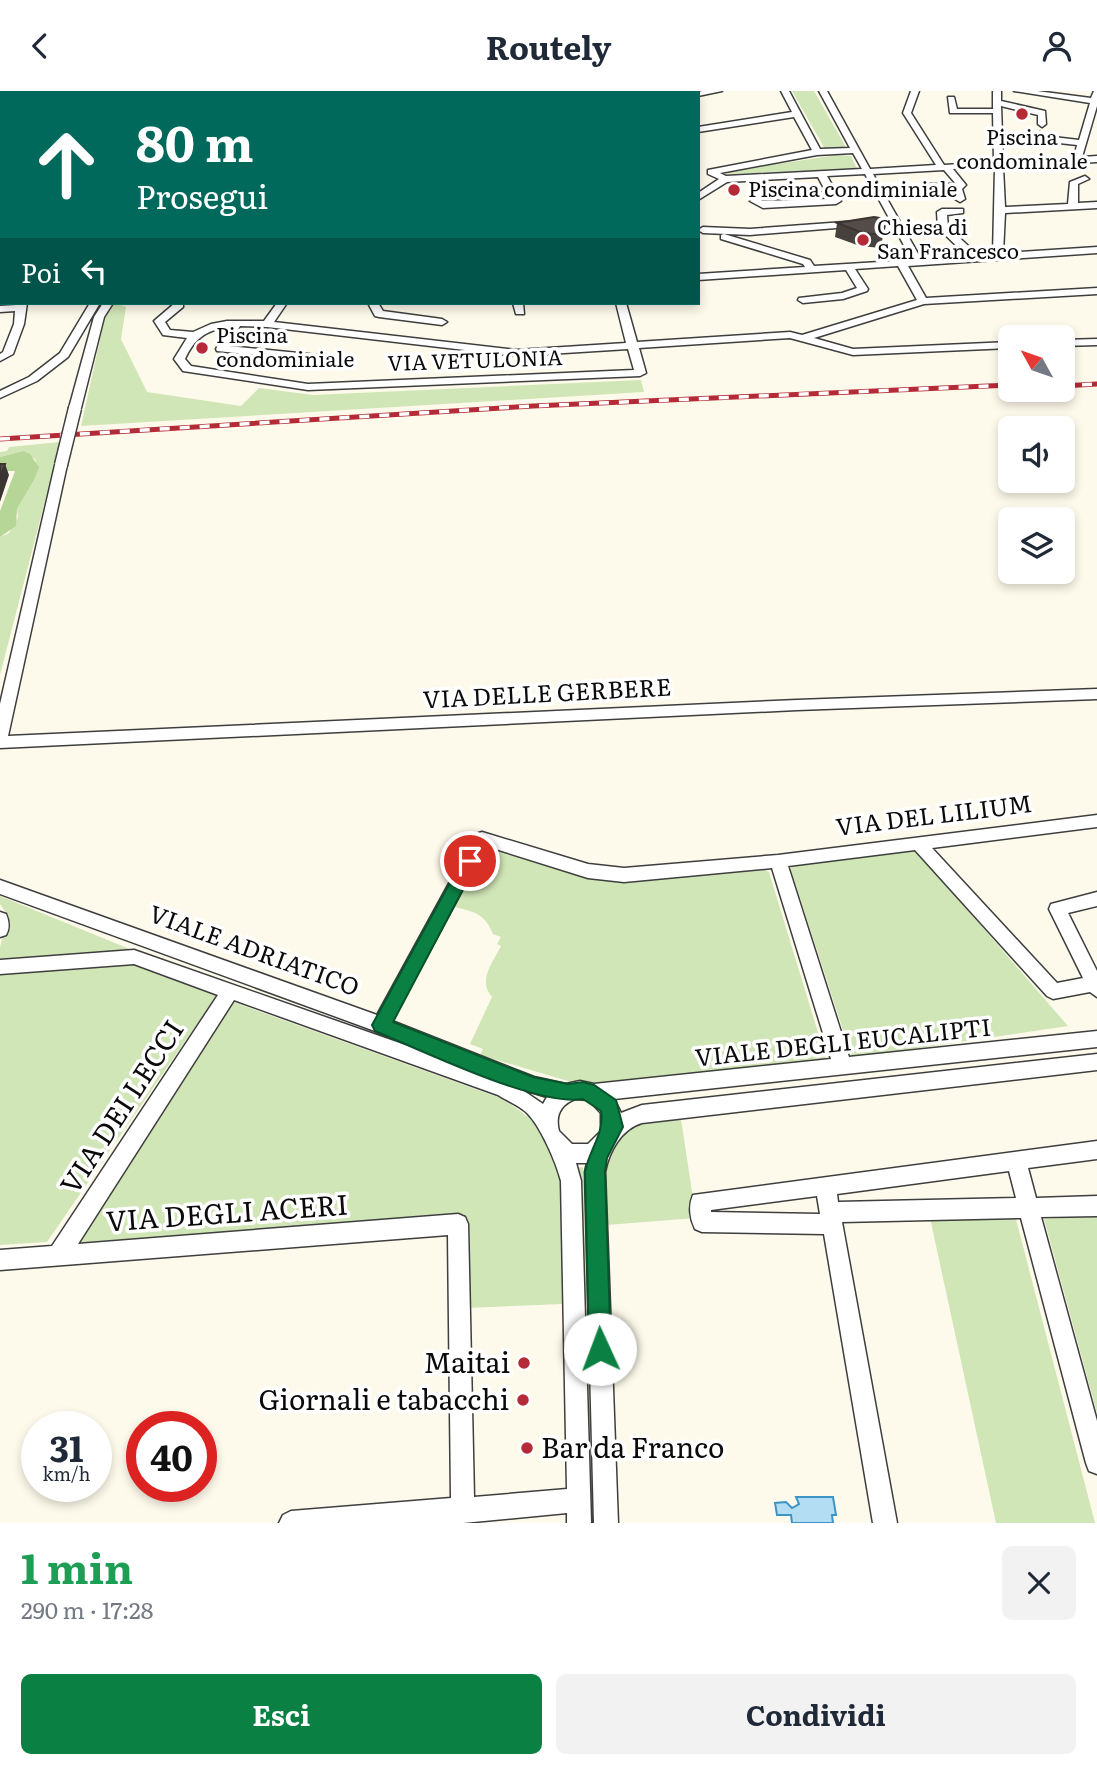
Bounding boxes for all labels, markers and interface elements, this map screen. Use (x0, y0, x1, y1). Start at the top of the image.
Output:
text: Routely (486, 22, 611, 70)
icon: back (21, 27, 59, 65)
icon: person (1038, 27, 1076, 65)
text: 80 m (136, 104, 254, 177)
marker: Piscina condominale (1014, 106, 1030, 122)
icon: ahead (21, 119, 112, 210)
place label: Piscina condominale (956, 120, 1088, 175)
text: Prosegui (136, 171, 268, 219)
place label: Piscina condiminiale (748, 172, 958, 203)
marker: Piscina condiminiale (726, 182, 742, 198)
place label: Chiesa di San Francesco (877, 210, 1019, 265)
marker: Chiesa di San Francesco (855, 232, 871, 248)
text: Poi (21, 252, 61, 291)
icon: left (75, 252, 113, 290)
place label: Piscina condominiale (216, 318, 354, 373)
north arrow (998, 325, 1074, 403)
map controls (998, 325, 1075, 584)
marker: Piscina condominiale (194, 340, 210, 356)
street label: VIA VETULONIA (387, 340, 564, 377)
button: sound (998, 416, 1075, 493)
button: layers (998, 507, 1075, 584)
street label: VIA DELLE GERBERE (422, 668, 672, 715)
street label: VIA DEL LILIUM (834, 784, 1034, 843)
pin (440, 831, 500, 891)
icon: arrive (451, 842, 489, 880)
street label: VIALE ADRIATICO (145, 894, 365, 1003)
street label: VIALE DEGLI EUCALIPTI (693, 1008, 992, 1073)
street label: VIA DEI LECCI (48, 1010, 193, 1201)
street label: VIA DEGLI ACERI (104, 1182, 349, 1240)
position arrow (563, 1312, 637, 1386)
place label: Maitai (423, 1340, 510, 1382)
marker: Maitai (516, 1355, 532, 1371)
place label: Giornali e tabacchi (259, 1377, 509, 1419)
marker: Giornali e tabacchi (515, 1392, 531, 1408)
speed limit sign: 40 (126, 1411, 217, 1502)
text: 31 (49, 1421, 84, 1473)
place label: Bar da Franco (541, 1425, 724, 1467)
marker: Bar da Franco (519, 1440, 535, 1456)
text: km/h (43, 1460, 90, 1487)
text: 1 min (21, 1535, 133, 1597)
button: close (1002, 1546, 1076, 1620)
text: 290 m · 17:28 (21, 1592, 153, 1626)
button: Esci (21, 1674, 542, 1754)
button: Condividi (556, 1674, 1076, 1754)

